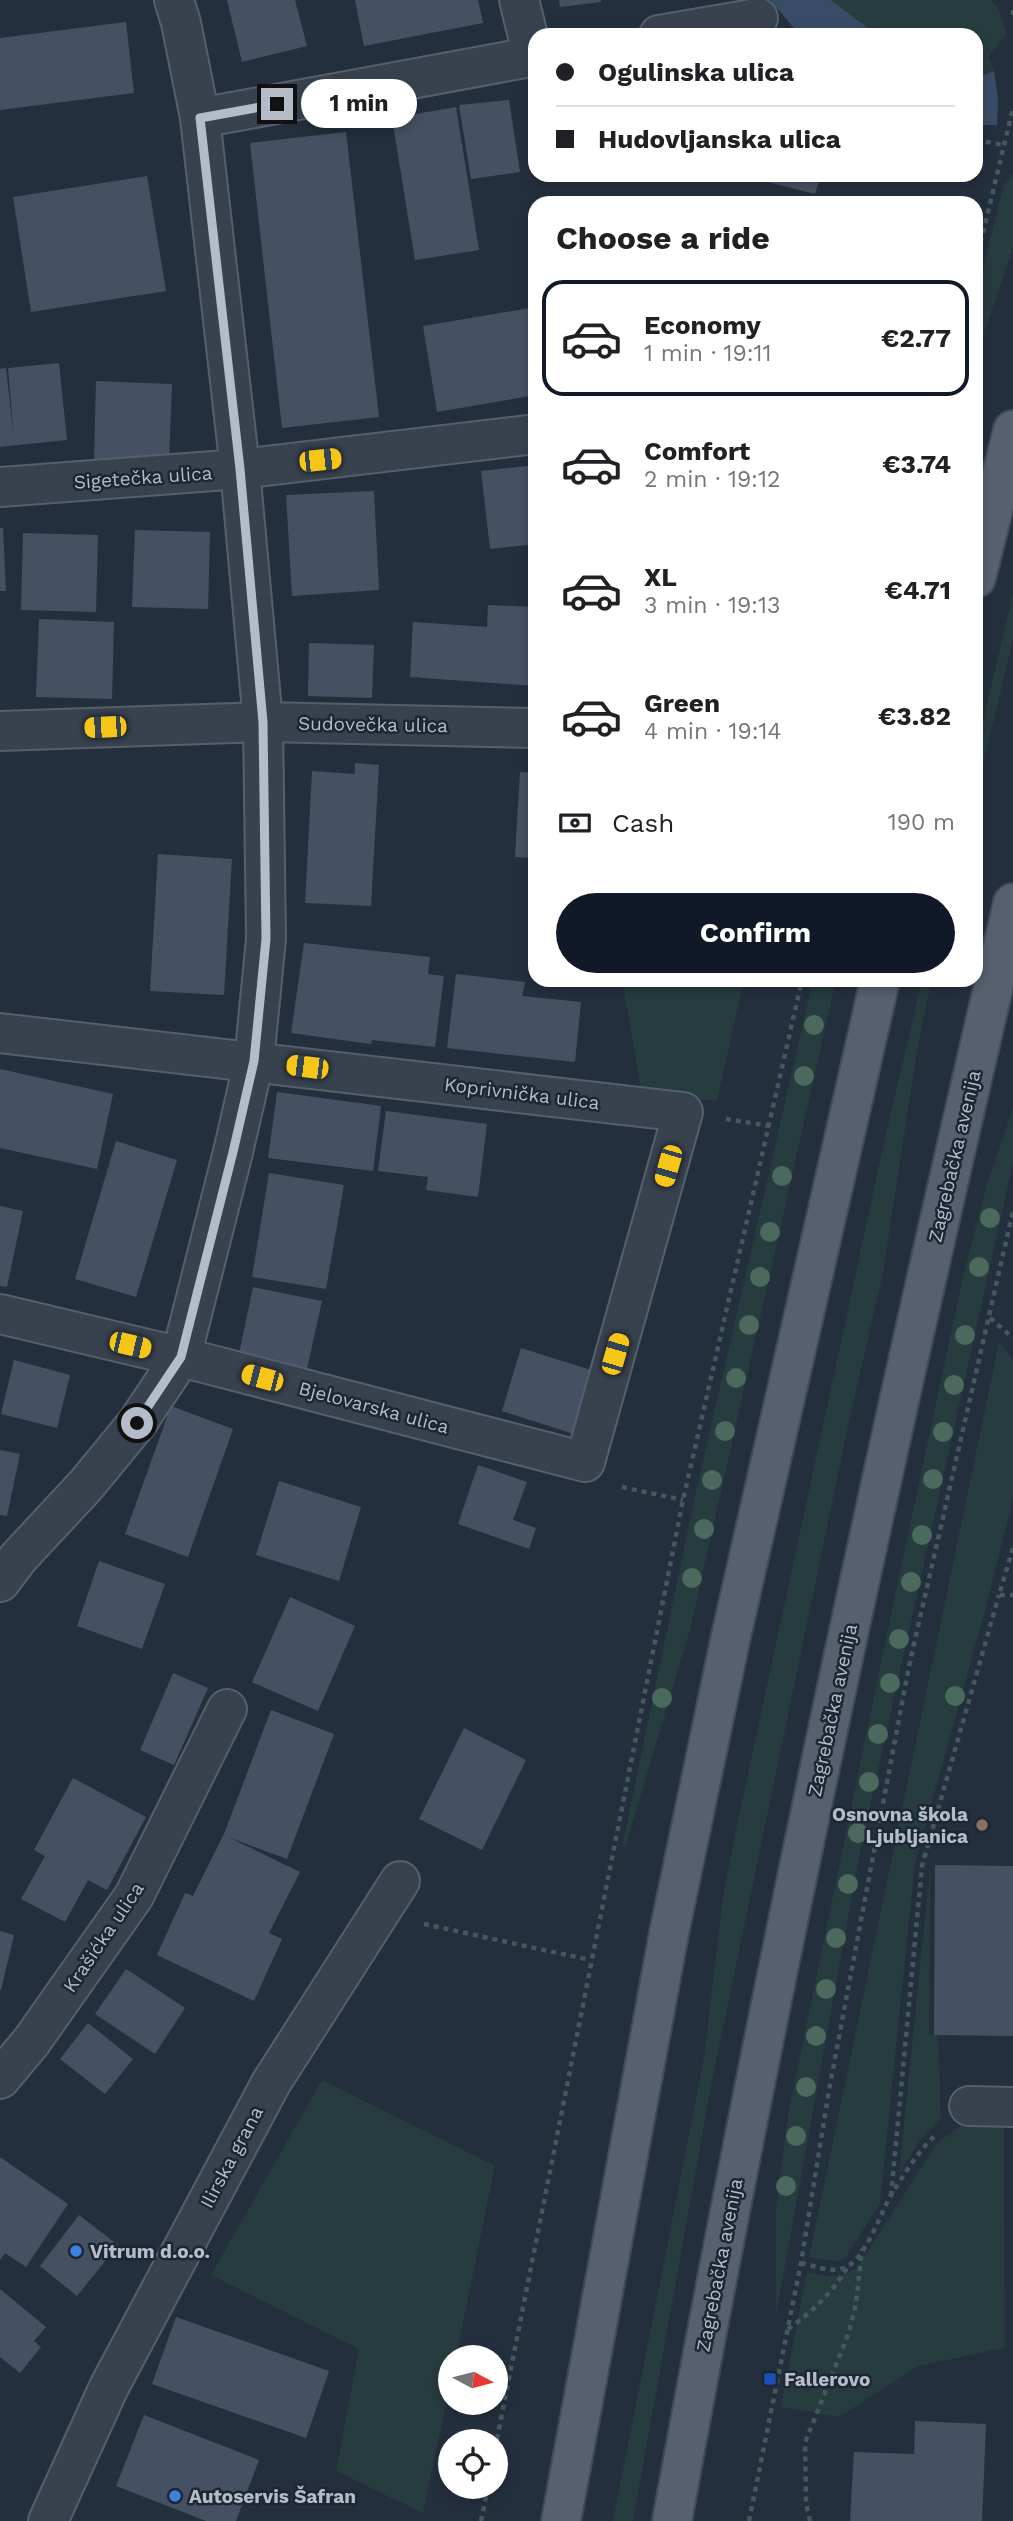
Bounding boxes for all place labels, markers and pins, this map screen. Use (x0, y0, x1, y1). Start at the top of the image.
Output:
place label: Osnovna škola Ljubljanica (832, 1803, 968, 1848)
marker: Osnovna škola Ljubljanica (974, 1817, 990, 1833)
place label: Vitrum d.o.o. (90, 2240, 210, 2263)
marker: Vitrum d.o.o. (68, 2243, 84, 2259)
place label: Fallerovo (784, 2368, 870, 2391)
marker: Fallerovo (762, 2371, 778, 2387)
place label: Autoservis Šafran (189, 2485, 356, 2508)
marker: Autoservis Šafran (167, 2488, 183, 2504)

